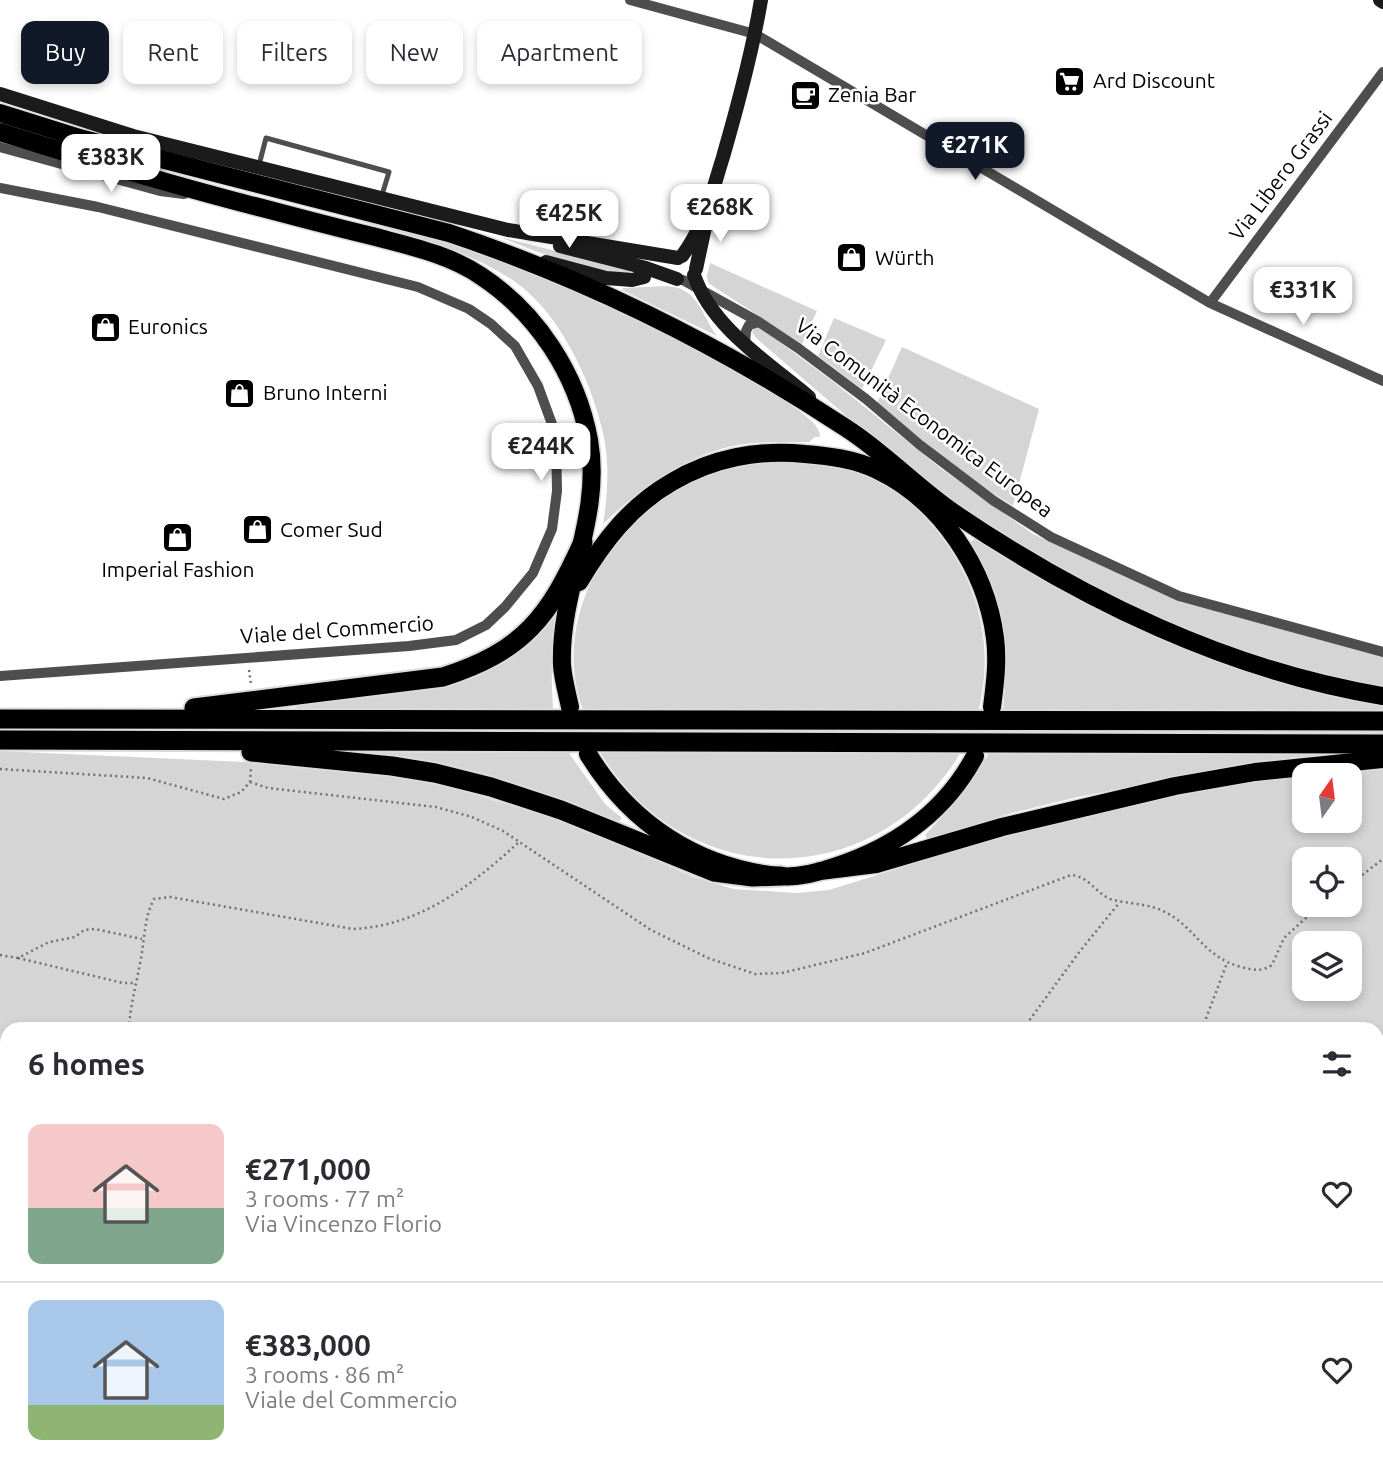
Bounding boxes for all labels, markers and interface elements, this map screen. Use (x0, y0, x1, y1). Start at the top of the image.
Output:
chip: Buy (21, 21, 109, 84)
chip: Rent (123, 21, 223, 84)
chip: Filters (237, 21, 352, 84)
chip: New (366, 21, 463, 84)
chip: Apartment (477, 21, 642, 84)
supermarket icon: Ard Discount (1053, 64, 1087, 98)
place label: Ard Discount (1093, 68, 1215, 92)
cafe icon: Zenia Bar (788, 78, 822, 112)
place label: Zenia Bar (828, 82, 916, 106)
street label: Via Libero Grassi (1224, 106, 1337, 245)
pin: €271K (926, 122, 1024, 182)
text: €271K (941, 132, 1009, 157)
pin: €383K (62, 134, 160, 194)
text: €383K (77, 144, 145, 169)
pin: €268K (671, 184, 769, 244)
pin: €425K (520, 190, 618, 250)
text: €268K (686, 194, 754, 219)
text: €425K (535, 200, 603, 225)
shop icon: Würth (835, 241, 869, 275)
place label: Würth (875, 245, 934, 269)
pin: €331K (1254, 268, 1352, 327)
text: €331K (1269, 277, 1337, 302)
shop icon: Euronics (88, 310, 122, 344)
street label: Via Comunità Economica Europea (791, 313, 1058, 522)
place label: Euronics (128, 314, 208, 338)
shop icon: Bruno Interni (223, 376, 257, 410)
place label: Bruno Interni (263, 380, 388, 404)
pin: €244K (492, 424, 590, 483)
text: €244K (507, 433, 575, 458)
shop icon: Comer Sud (240, 513, 274, 547)
place label: Comer Sud (280, 517, 383, 541)
shop icon: Imperial Fashion (161, 521, 195, 555)
place label: Imperial Fashion (101, 557, 255, 581)
street label: Viale del Commercio (239, 610, 435, 648)
north arrow (1292, 763, 1362, 833)
map controls (1292, 763, 1362, 1001)
button: locate (1292, 847, 1362, 917)
button: layers (1292, 931, 1362, 1001)
icon: filters (1318, 1045, 1356, 1083)
text: 6 homes (28, 1047, 145, 1081)
icon: home (84, 1152, 168, 1236)
text: €271,000 (245, 1152, 371, 1186)
icon: heart (1318, 1175, 1356, 1213)
text: 3 rooms · 77 m² (245, 1186, 404, 1211)
text: Via Vincenzo Florio (245, 1211, 442, 1236)
icon: home (84, 1328, 168, 1412)
text: €383,000 (245, 1328, 371, 1362)
icon: heart (1318, 1351, 1356, 1389)
text: 3 rooms · 86 m² (245, 1362, 404, 1387)
text: Viale del Commercio (245, 1387, 458, 1412)

